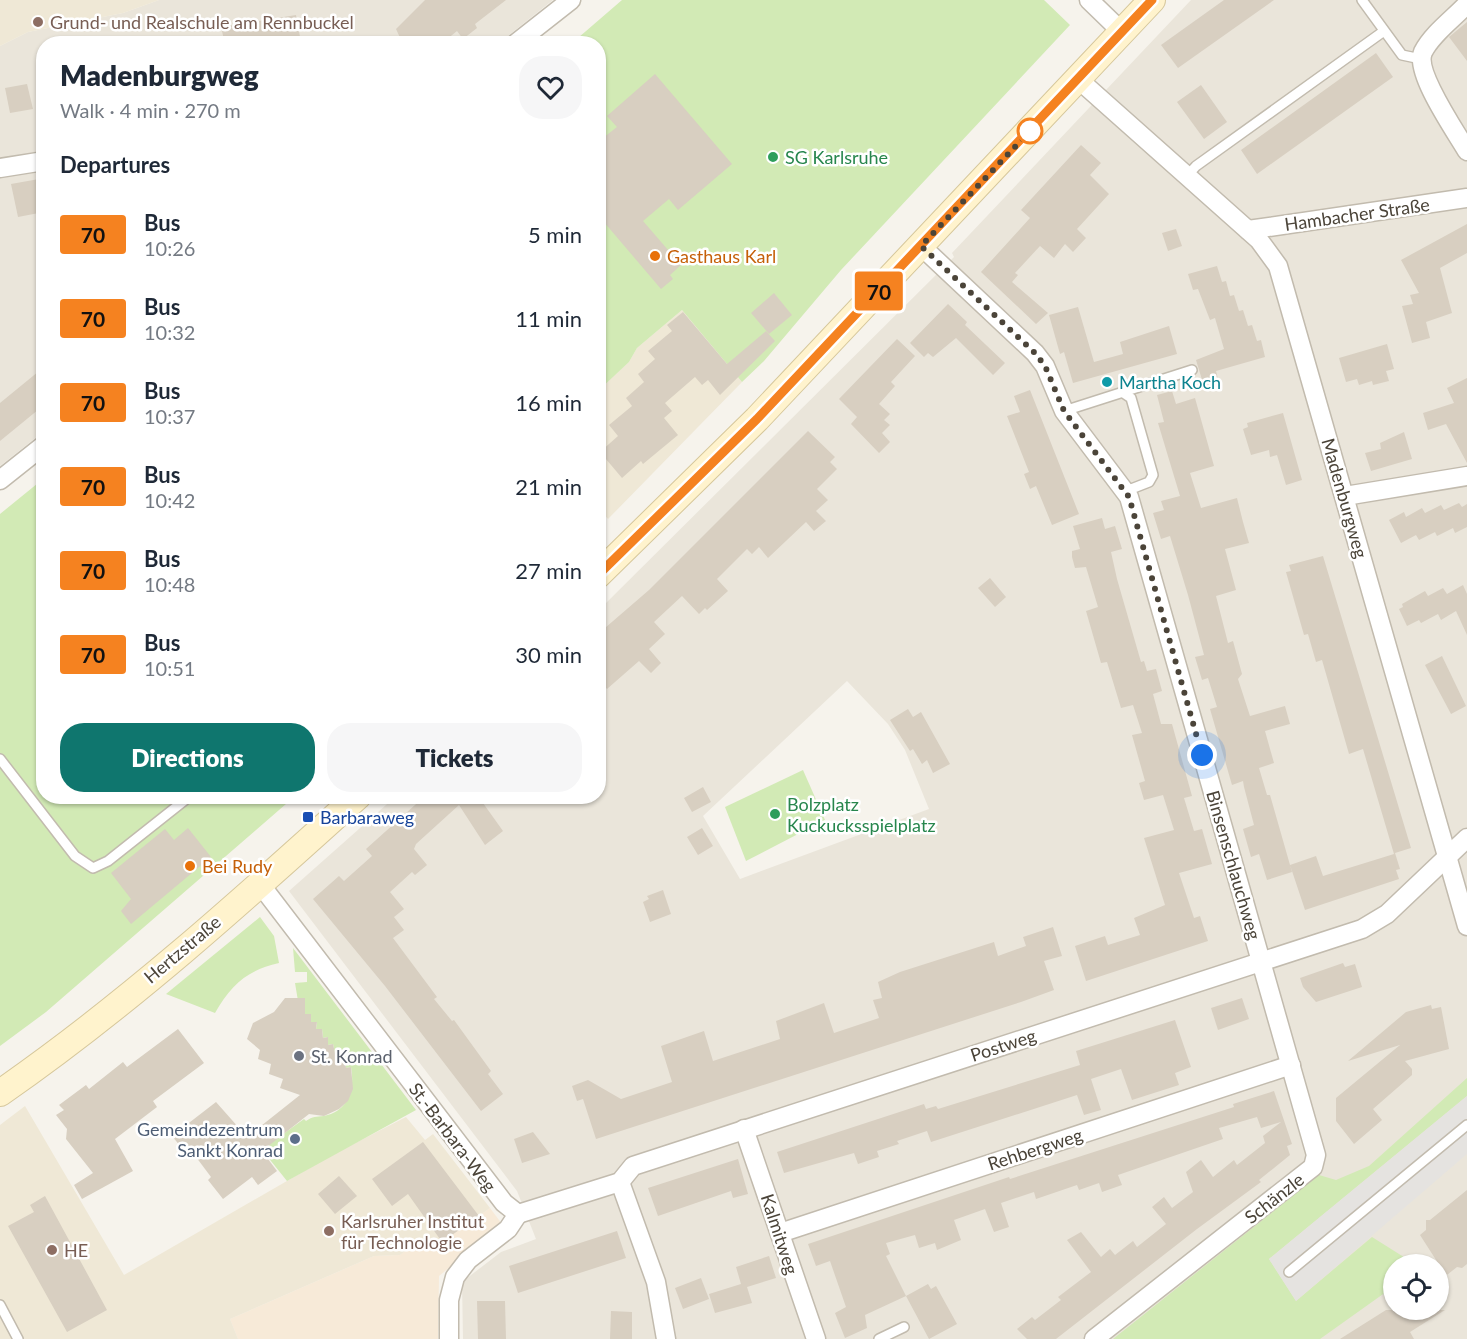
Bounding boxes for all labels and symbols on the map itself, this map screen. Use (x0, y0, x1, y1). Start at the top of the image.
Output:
place label: Grund- und Realschule am Rennbuckel (50, 11, 354, 33)
marker: Grund- und Realschule am Rennbuckel (31, 15, 45, 29)
unlabelled marker (1017, 118, 1043, 144)
place label: SG Karlsruhe (785, 146, 888, 168)
marker: SG Karlsruhe (766, 150, 780, 164)
street label: Hambacher Straße (1283, 193, 1431, 235)
place label: Gasthaus Karl (667, 245, 776, 267)
marker: Gasthaus Karl (648, 249, 662, 263)
line badge: 70 (852, 272, 906, 310)
place label: Martha Koch (1119, 371, 1221, 393)
marker: Martha Koch (1100, 375, 1114, 389)
street label: Madenburgweg (1317, 436, 1373, 560)
your location (1187, 740, 1217, 770)
street label: Binsenschlauchweg (1202, 788, 1266, 942)
place label: Bolzplatz Kuckucksspielplatz (787, 793, 936, 836)
place label: Barbaraweg (320, 806, 414, 828)
marker: Bolzplatz Kuckucksspielplatz (768, 807, 782, 821)
marker: Barbaraweg (301, 810, 315, 824)
place label: Bei Rudy (202, 855, 273, 877)
marker: Bei Rudy (183, 859, 197, 873)
street label: Hertzstraße (139, 910, 225, 988)
street label: Postweg (967, 1024, 1039, 1066)
place label: St. Konrad (311, 1045, 393, 1067)
marker: St. Konrad (292, 1049, 306, 1063)
street label: St.-Barbara-Weg (405, 1078, 501, 1196)
place label: Gemeindezentrum Sankt Konrad (137, 1118, 283, 1161)
street label: Rehbergweg (985, 1123, 1085, 1175)
marker: Gemeindezentrum Sankt Konrad (288, 1132, 302, 1146)
street label: Schänzle (1240, 1168, 1308, 1228)
street label: Kalmitweg (757, 1191, 803, 1277)
place label: Karlsruher Institut für Technologie (341, 1210, 485, 1253)
marker: Karlsruher Institut für Technologie (322, 1224, 336, 1238)
place label: HE (64, 1239, 88, 1261)
marker: HE (45, 1243, 59, 1257)

